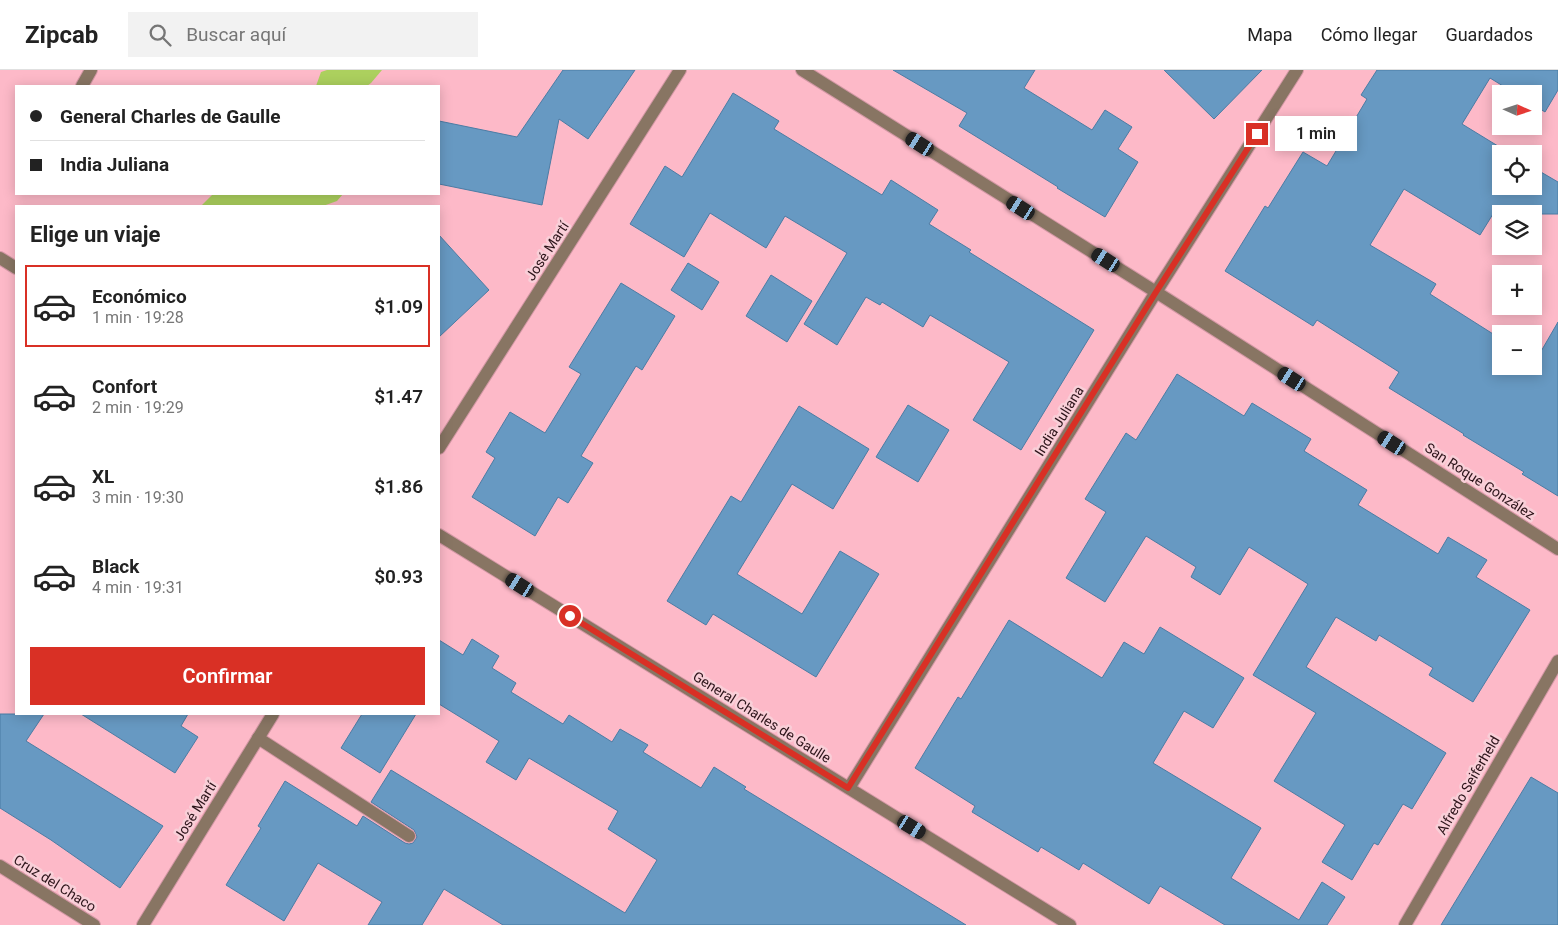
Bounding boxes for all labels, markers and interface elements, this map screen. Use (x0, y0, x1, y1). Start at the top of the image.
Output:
search box (128, 12, 478, 57)
text: Zipcab (25, 21, 98, 49)
icon: search (146, 21, 174, 49)
text: Buscar aquí (186, 23, 286, 46)
text: Mapa (1247, 24, 1293, 45)
text: Cómo llegar (1321, 24, 1417, 45)
text: Guardados (1445, 24, 1533, 45)
north arrow (1492, 85, 1542, 135)
map controls (1492, 85, 1542, 375)
text: General Charles de Gaulle (60, 105, 280, 128)
callout: 1 min (1274, 116, 1357, 152)
route end (1246, 123, 1268, 145)
text: 1 min (1296, 124, 1336, 143)
car (903, 130, 936, 158)
button: locate (1492, 145, 1542, 195)
text: India Juliana (60, 153, 169, 176)
car (1004, 194, 1037, 222)
button: layers (1492, 205, 1542, 255)
street label: José Martí (522, 218, 572, 283)
text: Elige un viaje (30, 222, 160, 247)
car (1089, 246, 1122, 274)
button: + (1492, 265, 1542, 315)
icon: car (32, 284, 77, 329)
text: Económico (92, 285, 187, 308)
text: $1.09 (374, 295, 423, 318)
text: 1 min · 19:28 (92, 308, 184, 327)
button: − (1492, 325, 1542, 375)
car (1275, 365, 1308, 393)
icon: car (32, 374, 77, 419)
text: Confort (92, 375, 157, 398)
street label: India Juliana (1031, 383, 1087, 459)
text: $1.47 (374, 385, 423, 408)
text: 2 min · 19:29 (92, 398, 184, 417)
car (1375, 429, 1408, 457)
street label: San Roque González (1422, 439, 1538, 523)
icon: car (32, 464, 77, 509)
text: XL (92, 465, 114, 488)
text: $1.86 (374, 475, 423, 498)
text: 3 min · 19:30 (92, 488, 184, 507)
icon: car (32, 554, 77, 599)
text: Black (92, 555, 139, 578)
text: $0.93 (374, 565, 423, 588)
car (503, 571, 536, 599)
text: 4 min · 19:31 (92, 578, 184, 597)
route start (559, 605, 581, 627)
button: Confirmar (30, 647, 425, 705)
street label: General Charles de Gaulle (690, 668, 834, 766)
street label: Alfredo Seiferheld (1433, 733, 1503, 837)
street label: José Martí (171, 778, 220, 844)
car (895, 813, 928, 841)
street label: Cruz del Chaco (11, 851, 99, 915)

